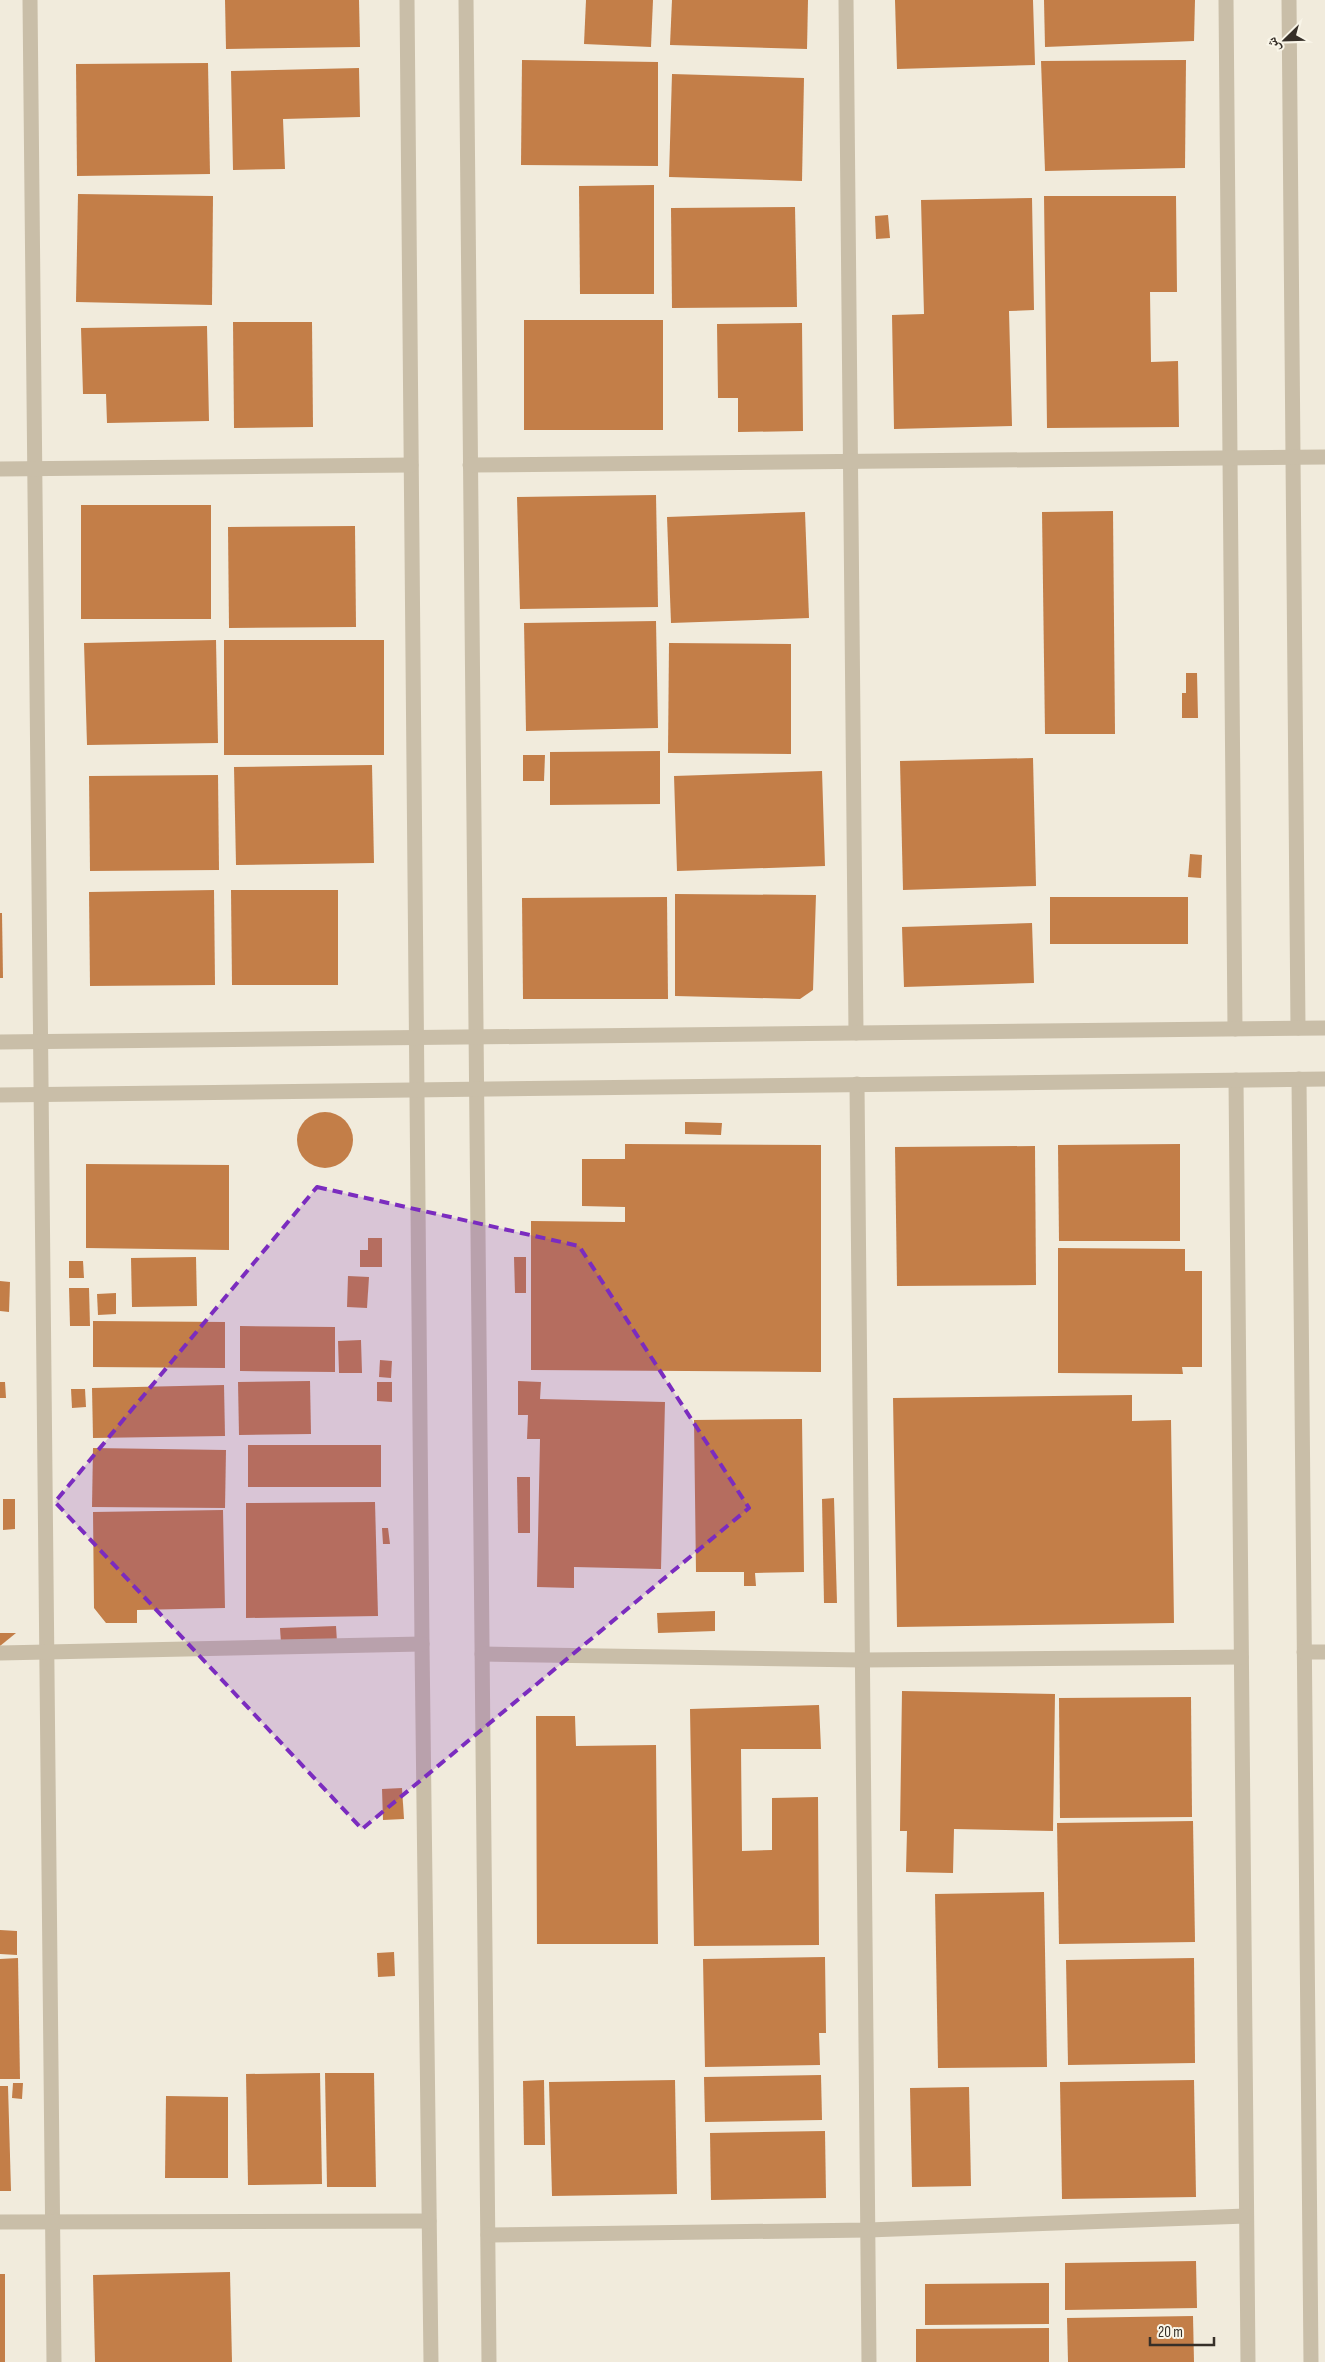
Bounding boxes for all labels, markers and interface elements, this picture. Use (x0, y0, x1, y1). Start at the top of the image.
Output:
north arrow (1260, 15, 1310, 65)
text: ش (1263, 35, 1284, 55)
scale bar (1150, 2314, 1214, 2346)
text: 20 m (1158, 2323, 1183, 2342)

